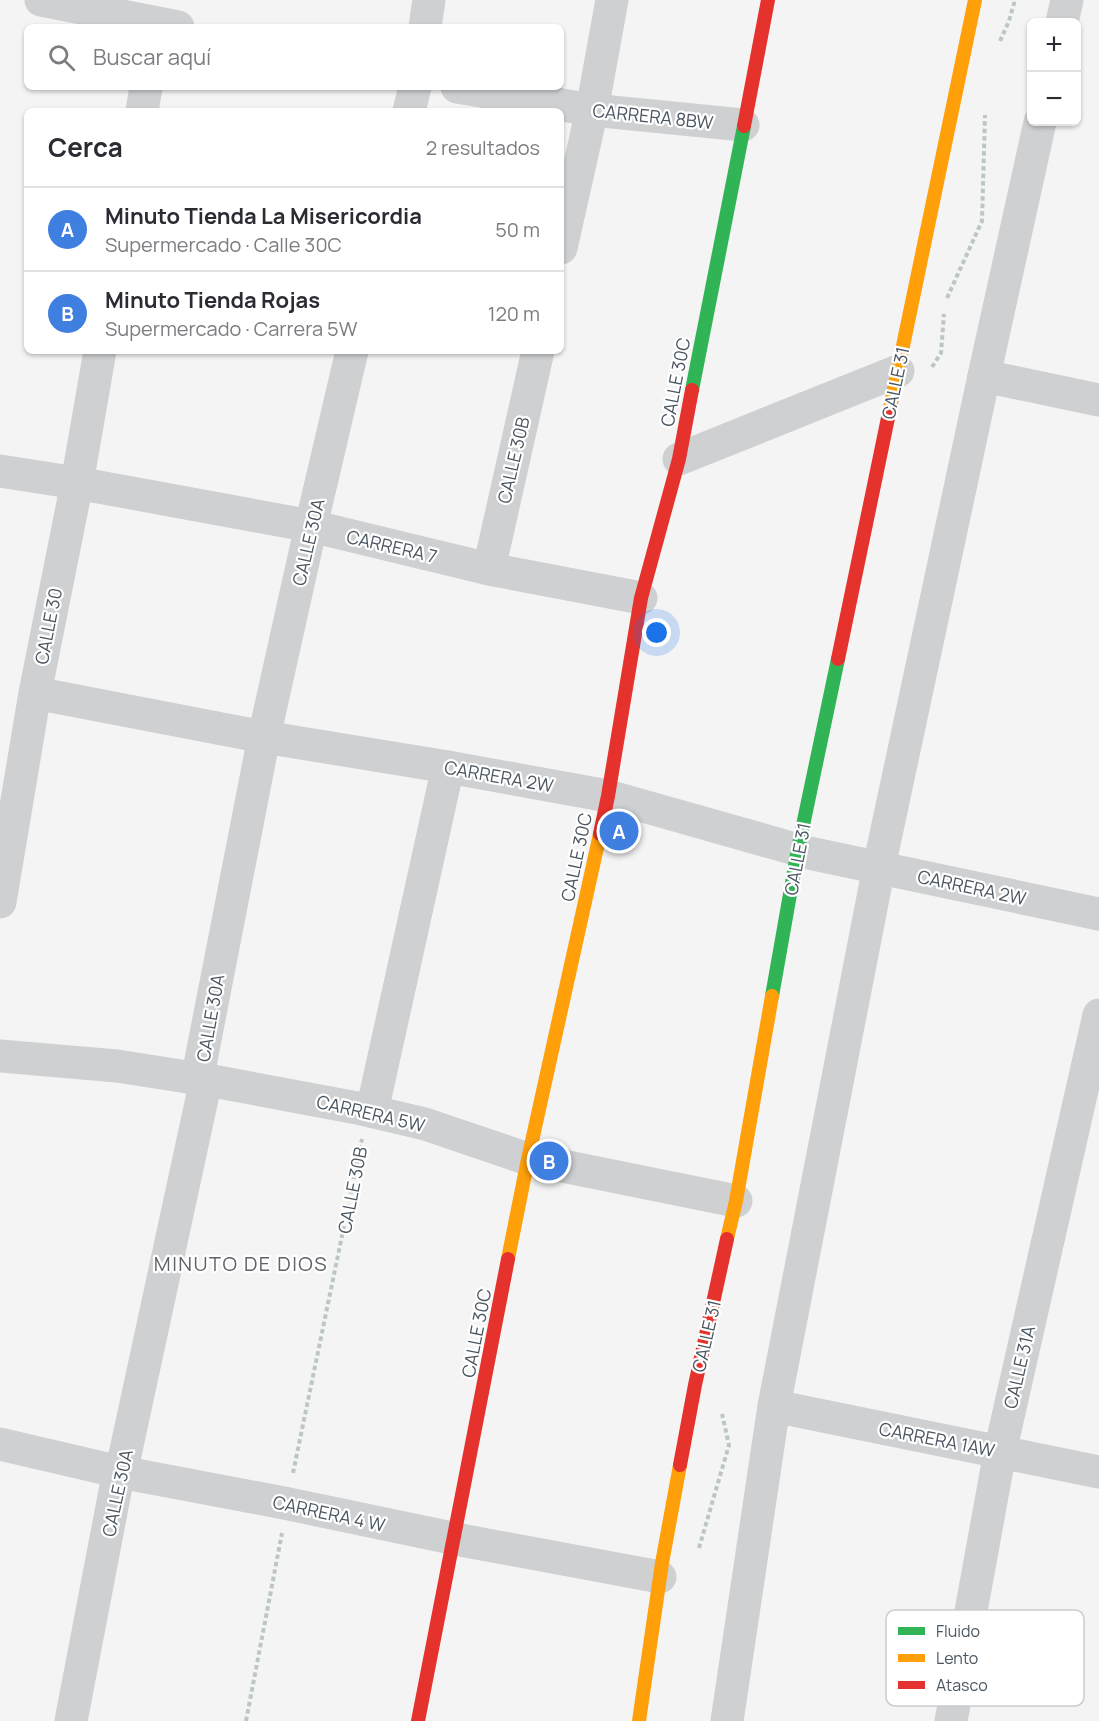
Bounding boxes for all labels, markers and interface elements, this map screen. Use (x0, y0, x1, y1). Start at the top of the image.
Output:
map controls (1027, 18, 1081, 126)
button: + (1027, 18, 1081, 72)
search box (24, 24, 564, 90)
icon: search (45, 41, 78, 74)
text: Buscar aquí (93, 42, 211, 72)
button: − (1027, 72, 1081, 126)
street label: CARRERA 8BW (592, 98, 715, 134)
text: Cerca (48, 129, 123, 165)
text: 2 resultados (426, 134, 540, 161)
text: Minuto Tienda La Misericordia (105, 201, 422, 231)
text: A (61, 216, 74, 243)
text: 50 m (495, 216, 540, 243)
text: Supermercado · Calle 30C (105, 231, 342, 258)
text: Minuto Tienda Rojas (105, 285, 320, 315)
text: B (61, 300, 74, 327)
text: 120 m (488, 300, 540, 327)
text: Supermercado · Carrera 5W (105, 315, 357, 342)
street label: CALLE 30C (655, 335, 695, 428)
street label: CALLE 31 (876, 345, 914, 421)
street label: CALLE 30B (491, 414, 535, 506)
street label: CALLE 30A (286, 496, 330, 588)
street label: CARRERA 7 (344, 524, 440, 568)
street label: CALLE 30 (29, 586, 67, 666)
your location (642, 618, 671, 647)
street label: CARRERA 2W (443, 755, 556, 797)
pin: A (600, 808, 638, 854)
street label: CALLE 30C (555, 810, 597, 904)
street label: CALLE 31 (778, 821, 816, 897)
street label: CARRERA 2W (916, 864, 1029, 910)
street label: CALLE 30A (190, 972, 230, 1064)
street label: CARRERA 5W (314, 1089, 428, 1137)
pin: B (530, 1138, 568, 1184)
street label: CALLE 30B (332, 1144, 372, 1236)
district label: MINUTO DE DIOS (154, 1250, 328, 1277)
street label: CALLE 30C (456, 1286, 496, 1379)
street label: CALLE 31 (686, 1298, 726, 1374)
street label: CALLE 31A (998, 1323, 1040, 1411)
street label: CARRERA 1AW (877, 1416, 997, 1462)
street label: CALLE 30A (96, 1447, 138, 1539)
street label: CARRERA 4 W (271, 1489, 388, 1537)
legend (886, 1610, 1084, 1706)
text: Fluido (936, 1620, 980, 1642)
text: Lento (936, 1647, 978, 1669)
text: Atasco (936, 1674, 988, 1696)

